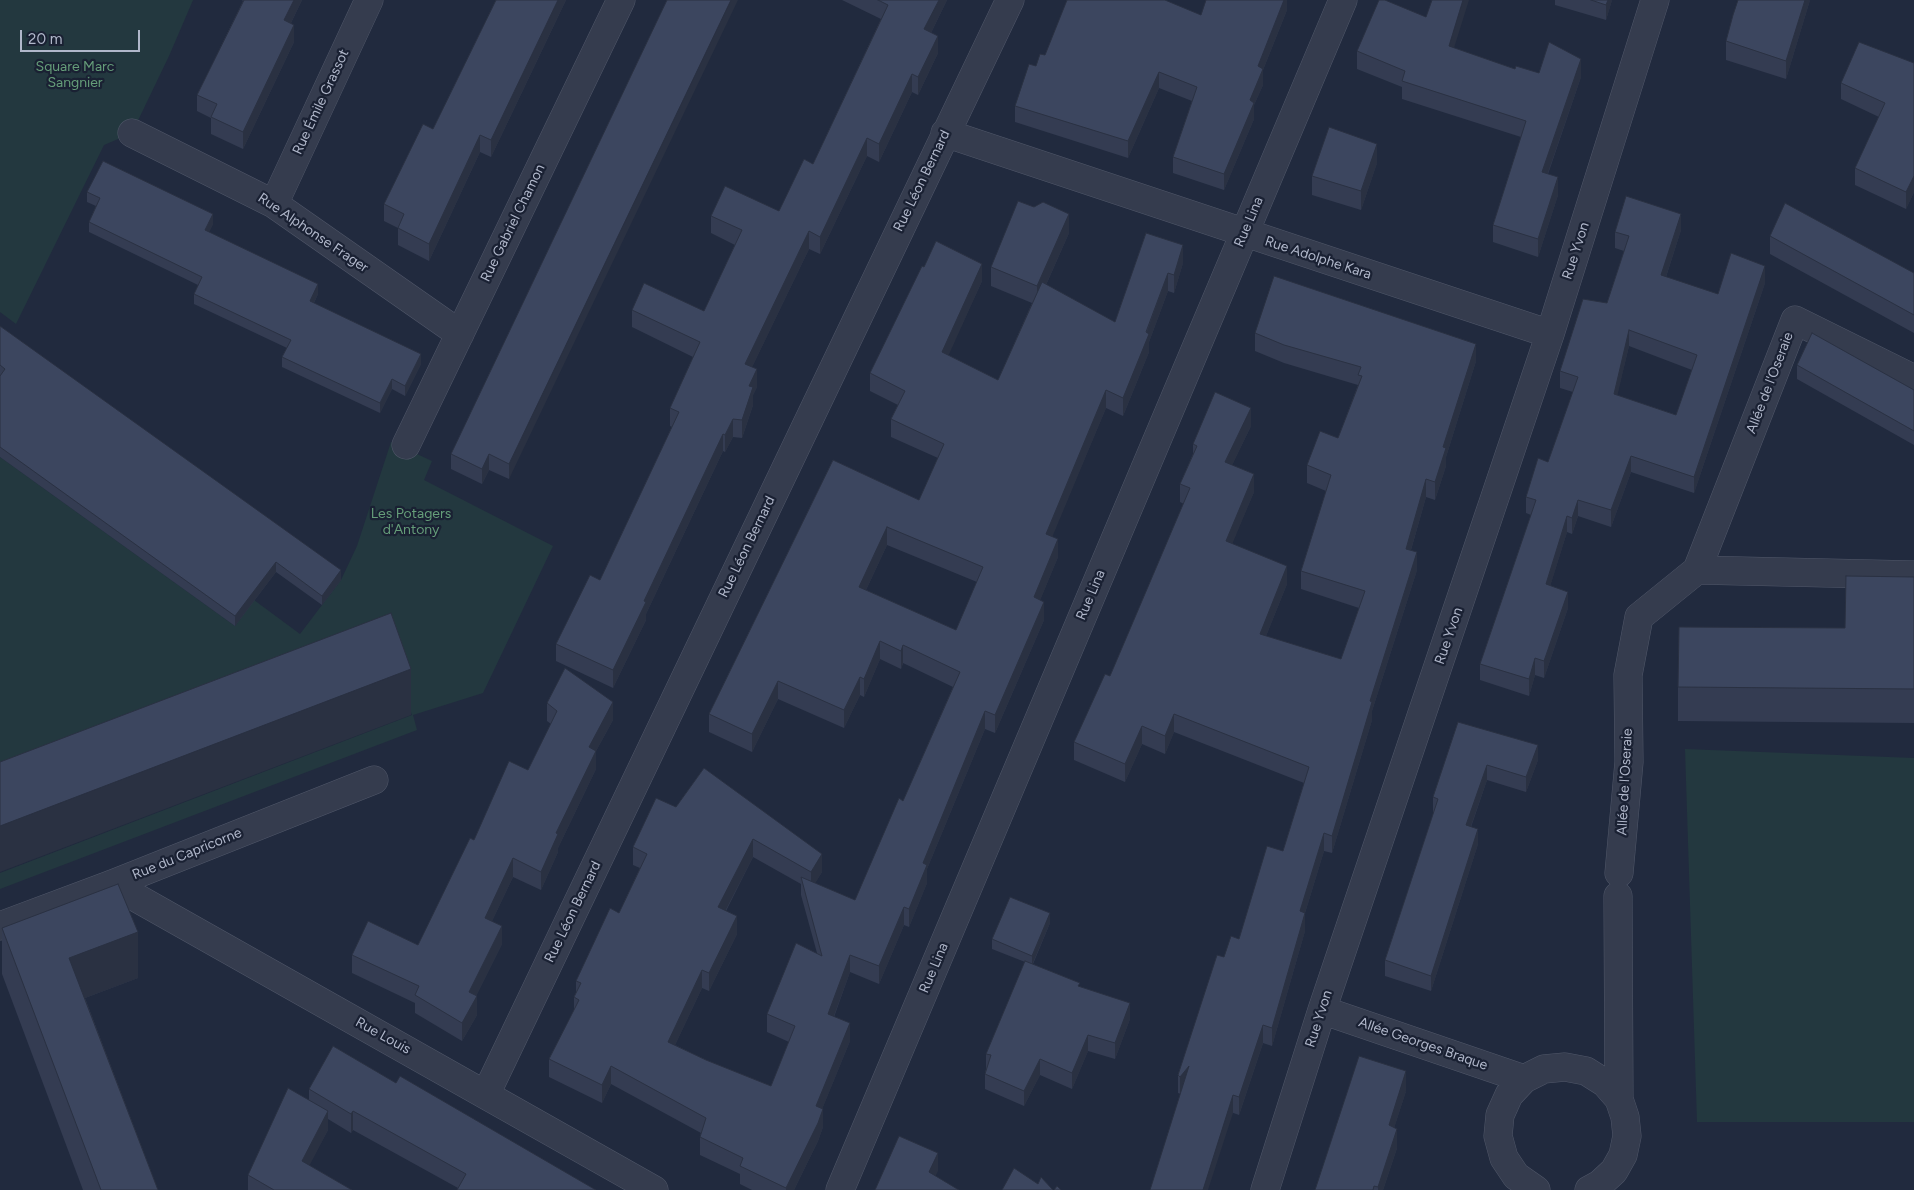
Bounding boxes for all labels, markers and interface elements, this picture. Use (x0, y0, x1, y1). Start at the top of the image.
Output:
scale bar (22, 20, 142, 52)
text: 20 m (28, 30, 62, 48)
street label: Rue Émile Grassot (289, 47, 353, 157)
park label: Square Marc Sangnier (36, 59, 114, 92)
street label: Rue Léon Bernard (890, 128, 954, 234)
street label: Rue Gabriel Chamon (477, 161, 549, 285)
street label: Rue Alphonse Frager (254, 190, 372, 276)
street label: Rue Lina (1231, 194, 1267, 250)
street label: Rue Yvon (1559, 220, 1593, 282)
street label: Rue Adolphe Kara (1263, 233, 1373, 283)
street label: Allée de l'Oseraie (1743, 330, 1797, 436)
street label: Rue Léon Bernard (715, 494, 779, 600)
park label: Les Potagers d'Antony (371, 506, 451, 538)
street label: Rue Lina (1073, 567, 1109, 623)
street label: Rue Yvon (1431, 605, 1467, 667)
street label: Allée de l'Oseraie (1614, 728, 1636, 836)
street label: Rue du Capricorne (130, 824, 244, 884)
street label: Rue Léon Bernard (541, 859, 605, 965)
street label: Rue Lina (916, 940, 952, 996)
street label: Rue Yvon (1302, 988, 1336, 1050)
street label: Rue Louis (352, 1014, 414, 1058)
street label: Allée Georges Braque (1356, 1014, 1490, 1074)

